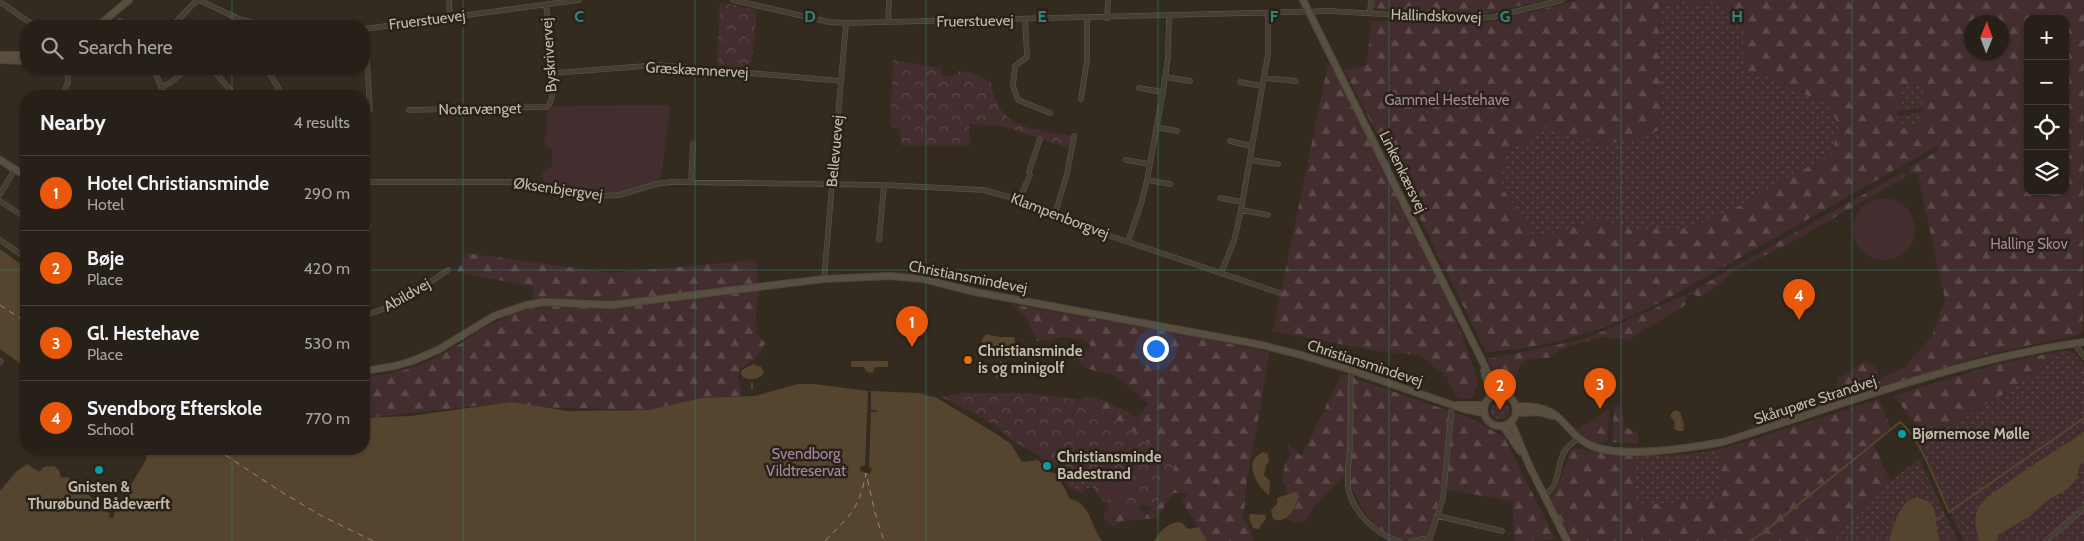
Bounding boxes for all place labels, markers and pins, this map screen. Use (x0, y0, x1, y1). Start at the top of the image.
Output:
pin: 4 (1783, 279, 1815, 320)
pin: 1 (896, 306, 928, 347)
place label: Christiansminde is og minigolf (978, 342, 1083, 377)
marker: Christiansminde is og minigolf (962, 354, 974, 366)
pin: 3 (1584, 368, 1616, 409)
pin: 2 (1484, 369, 1516, 410)
place label: Bjørnemose Mølle (1912, 425, 2030, 443)
marker: Bjørnemose Mølle (1896, 428, 1908, 440)
place label: Christiansminde Badestrand (1057, 448, 1162, 483)
marker: Christiansminde Badestrand (1041, 460, 1053, 472)
marker: Gnisten & Thurøbund Bådeværft (93, 464, 105, 476)
place label: Gnisten & Thurøbund Bådeværft (28, 478, 170, 513)

